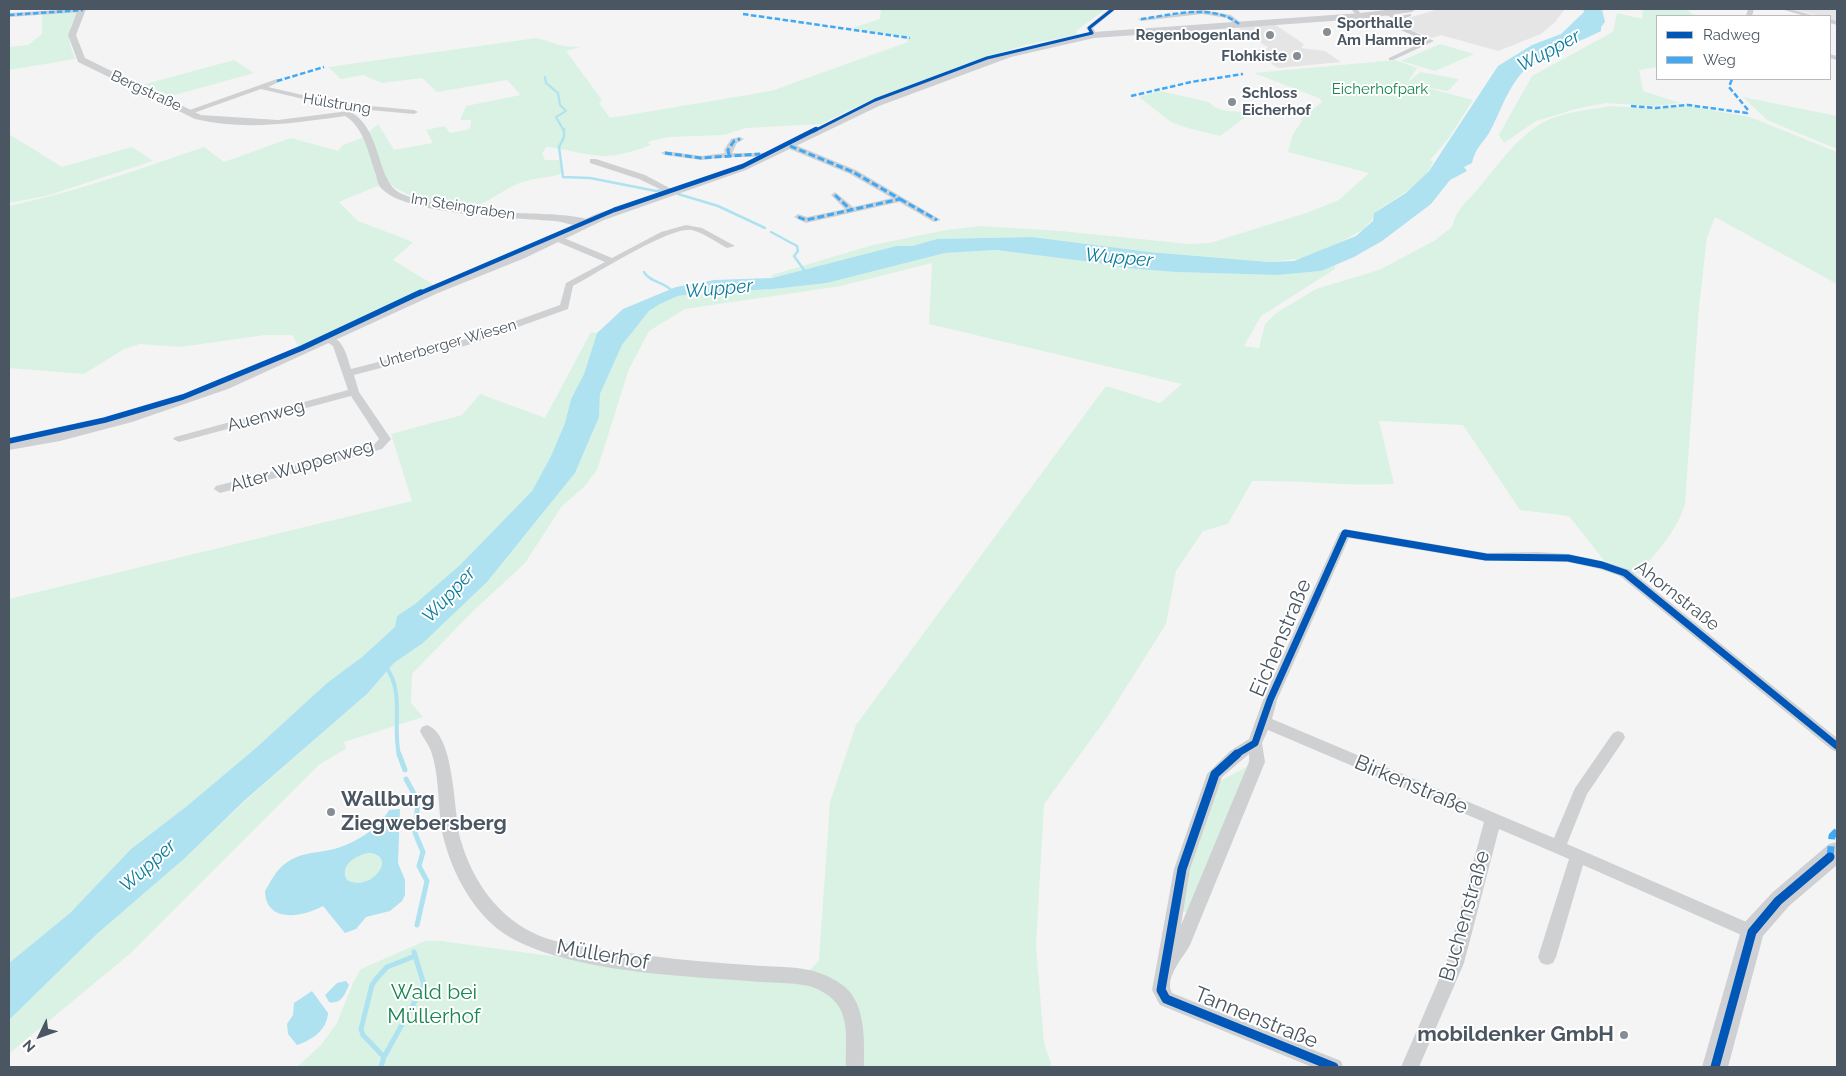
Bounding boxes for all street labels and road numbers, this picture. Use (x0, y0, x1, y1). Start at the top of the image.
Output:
street label: Bergstraße (108, 67, 184, 115)
street label: Hülstrung (302, 90, 372, 118)
street label: Im Steingraben (409, 190, 517, 224)
street label: Unterberger Wiesen (377, 316, 519, 372)
street label: Auenweg (225, 395, 307, 437)
street label: Alter Wupperweg (228, 435, 376, 497)
street label: Ahornstraße (1630, 556, 1724, 636)
street label: Eichenstraße (1245, 575, 1317, 701)
street label: Birkenstraße (1350, 750, 1472, 820)
street label: Buchenstraße (1434, 848, 1496, 984)
street label: Müllerhof (555, 934, 651, 976)
street label: Tannenstraße (1191, 982, 1321, 1054)

